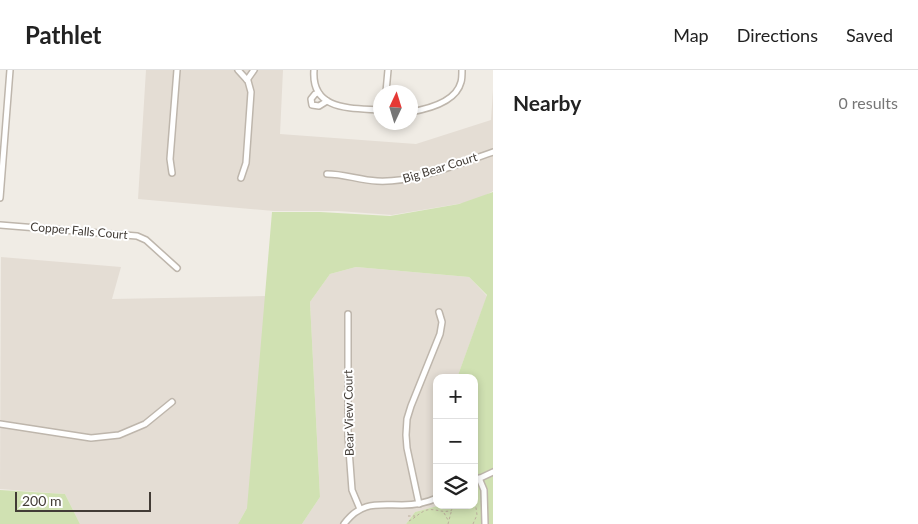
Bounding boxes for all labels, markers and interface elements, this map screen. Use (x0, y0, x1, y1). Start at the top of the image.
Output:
text: Pathlet (25, 20, 102, 49)
text: Map (673, 24, 709, 46)
text: Directions (737, 24, 818, 46)
text: Saved (846, 24, 893, 46)
north arrow (373, 85, 418, 130)
text: Nearby (513, 90, 581, 115)
text: 0 results (838, 93, 898, 112)
street label: Big Bear Court (401, 149, 480, 186)
street label: Copper Falls Court (30, 219, 129, 242)
street label: Bear View Court (340, 369, 357, 456)
map controls (433, 374, 478, 509)
button: + (433, 374, 478, 419)
button: − (433, 419, 478, 464)
button: layers (433, 464, 478, 509)
scale bar (15, 489, 151, 512)
text: 200 m (22, 492, 61, 509)

